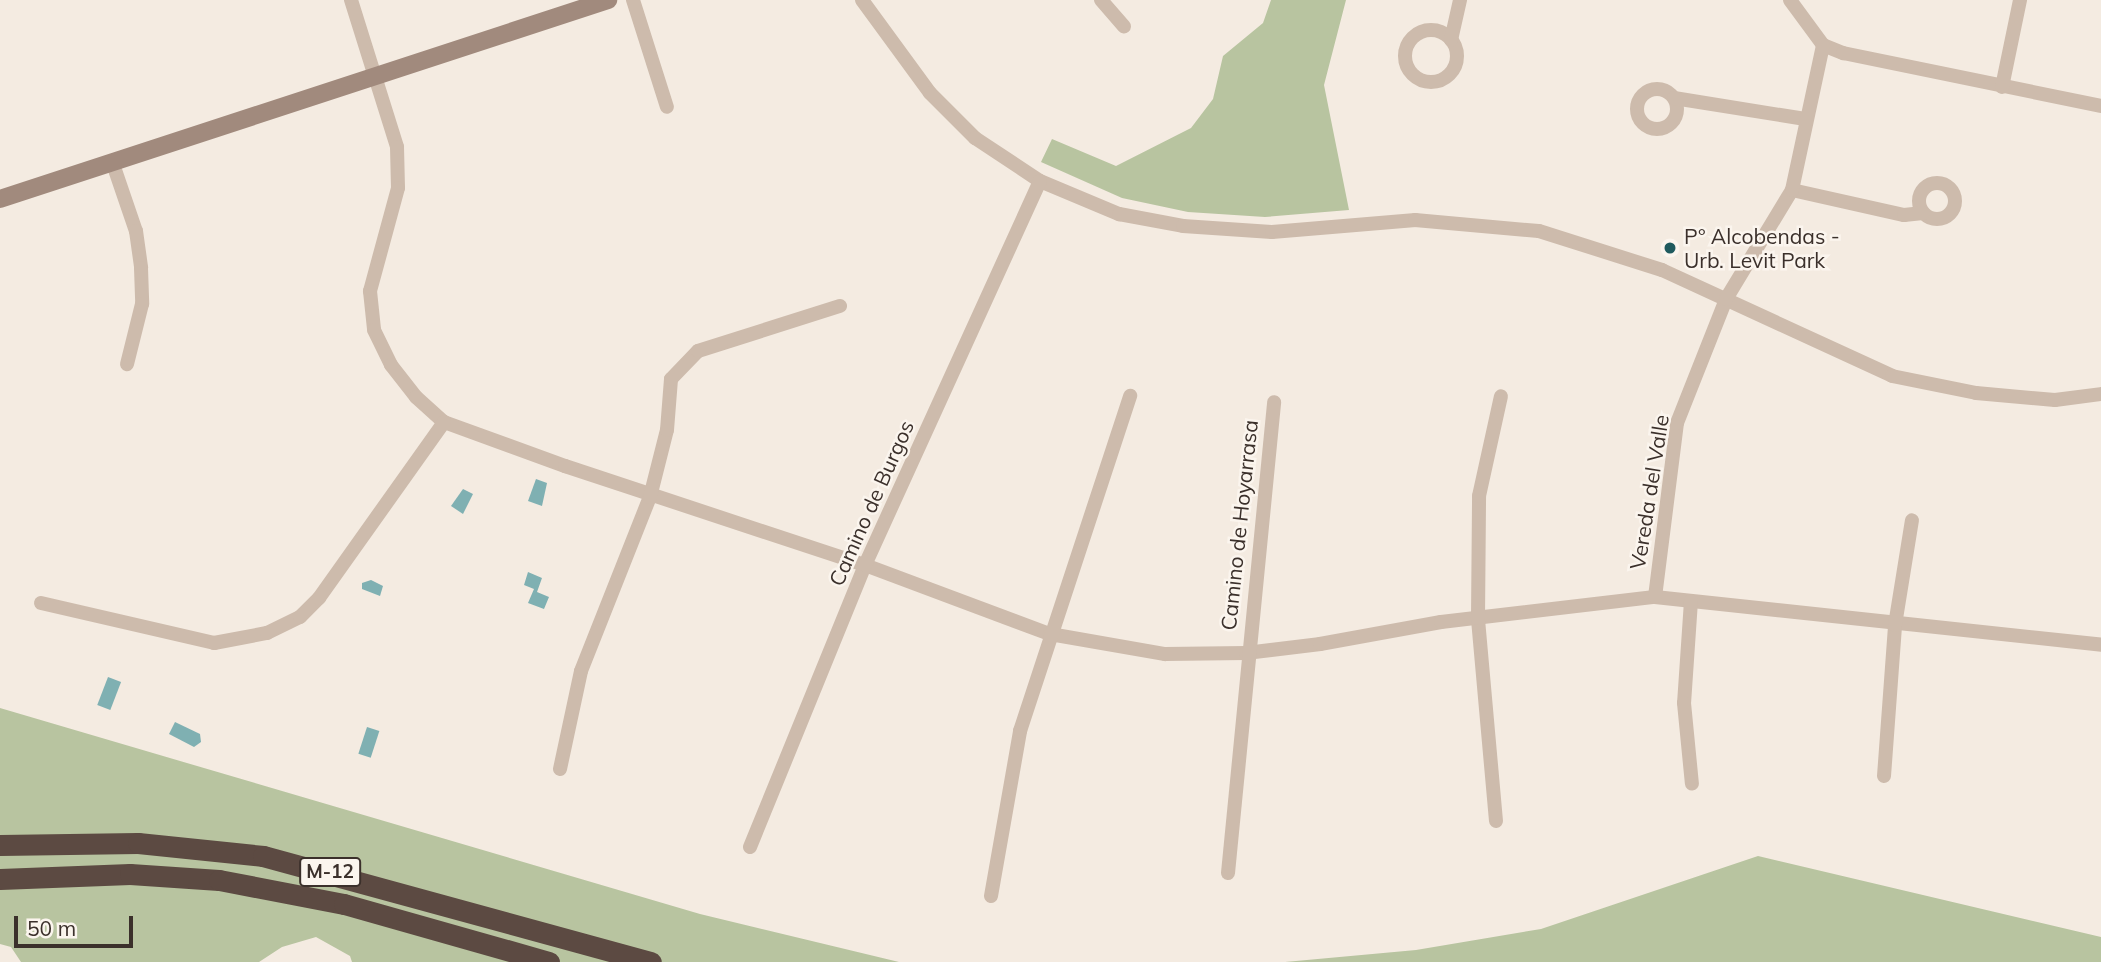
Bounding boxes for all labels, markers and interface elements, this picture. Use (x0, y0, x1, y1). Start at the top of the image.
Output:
place label: Pº Alcobendas - Urb. Levit Park (1684, 223, 1840, 273)
marker: Pº Alcobendas - Urb. Levit Park (1662, 240, 1678, 256)
street label: Vereda del Valle (1624, 413, 1674, 571)
street label: Camino de Burgos (823, 416, 919, 590)
street label: Camino de Hoyarrasa (1215, 418, 1263, 632)
road number: M-12 (298, 856, 362, 888)
scale bar (18, 902, 136, 946)
text: 50 m (27, 915, 76, 941)

